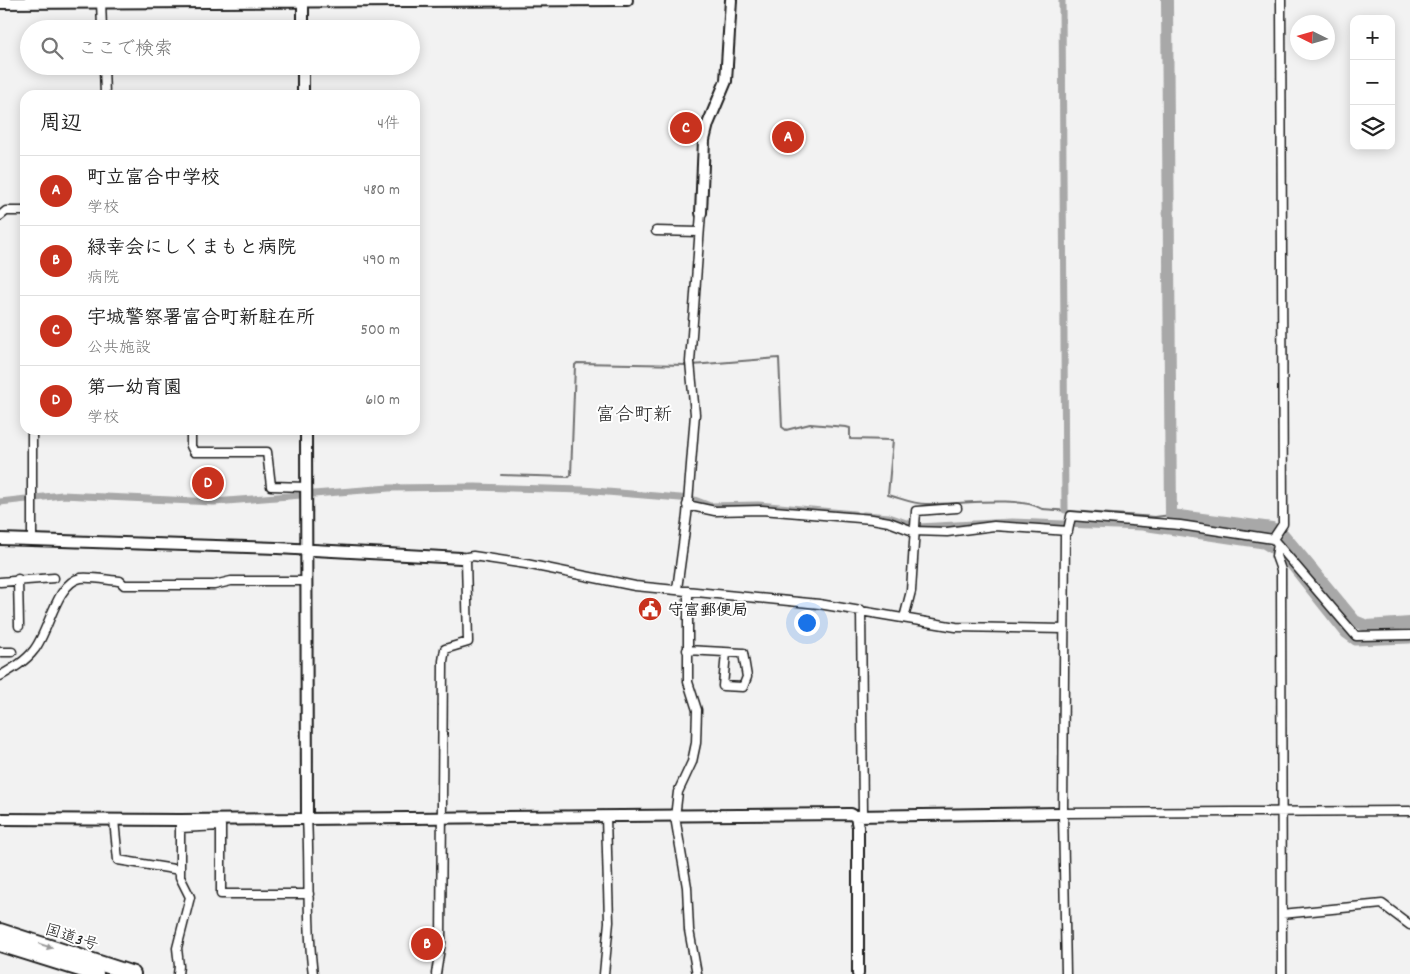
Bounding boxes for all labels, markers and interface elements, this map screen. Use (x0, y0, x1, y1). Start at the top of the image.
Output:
north arrow (1290, 15, 1335, 60)
map controls (1350, 15, 1395, 150)
button: + (1350, 15, 1395, 60)
search box (20, 20, 420, 75)
icon: search (38, 34, 66, 62)
text: ここで検索 (78, 37, 173, 64)
button: − (1350, 60, 1395, 105)
button: layers (1350, 105, 1395, 150)
pin: C (670, 109, 702, 147)
text: 周辺 (40, 110, 82, 140)
text: 4件 (377, 113, 400, 136)
pin: A (772, 118, 804, 156)
text: 町立富合中学校 (87, 166, 220, 193)
text: A (52, 179, 60, 202)
text: 480 m (364, 179, 400, 202)
text: 学校 (87, 197, 119, 220)
text: 緑幸会にしくまもと病院 (87, 236, 296, 263)
text: B (52, 249, 60, 272)
text: 490 m (363, 249, 400, 272)
text: 病院 (87, 267, 119, 290)
text: 宇城警察署富合町新駐在所 (87, 306, 315, 333)
text: C (52, 319, 60, 342)
text: 500 m (360, 319, 400, 342)
text: 公共施設 (87, 337, 151, 360)
text: 第一幼育園 (87, 376, 182, 403)
text: D (52, 389, 60, 412)
text: 610 m (365, 389, 400, 412)
district label: 富合町新 (596, 403, 672, 430)
text: 学校 (87, 407, 119, 430)
pin: D (192, 464, 224, 502)
public building icon: 守富郵便局 (637, 596, 663, 622)
place label: 守富郵便局 (668, 600, 748, 623)
your location (794, 610, 820, 636)
street label: 国道3号 (41, 919, 101, 958)
pin: B (411, 925, 443, 963)
one-way arrow (39, 943, 54, 950)

